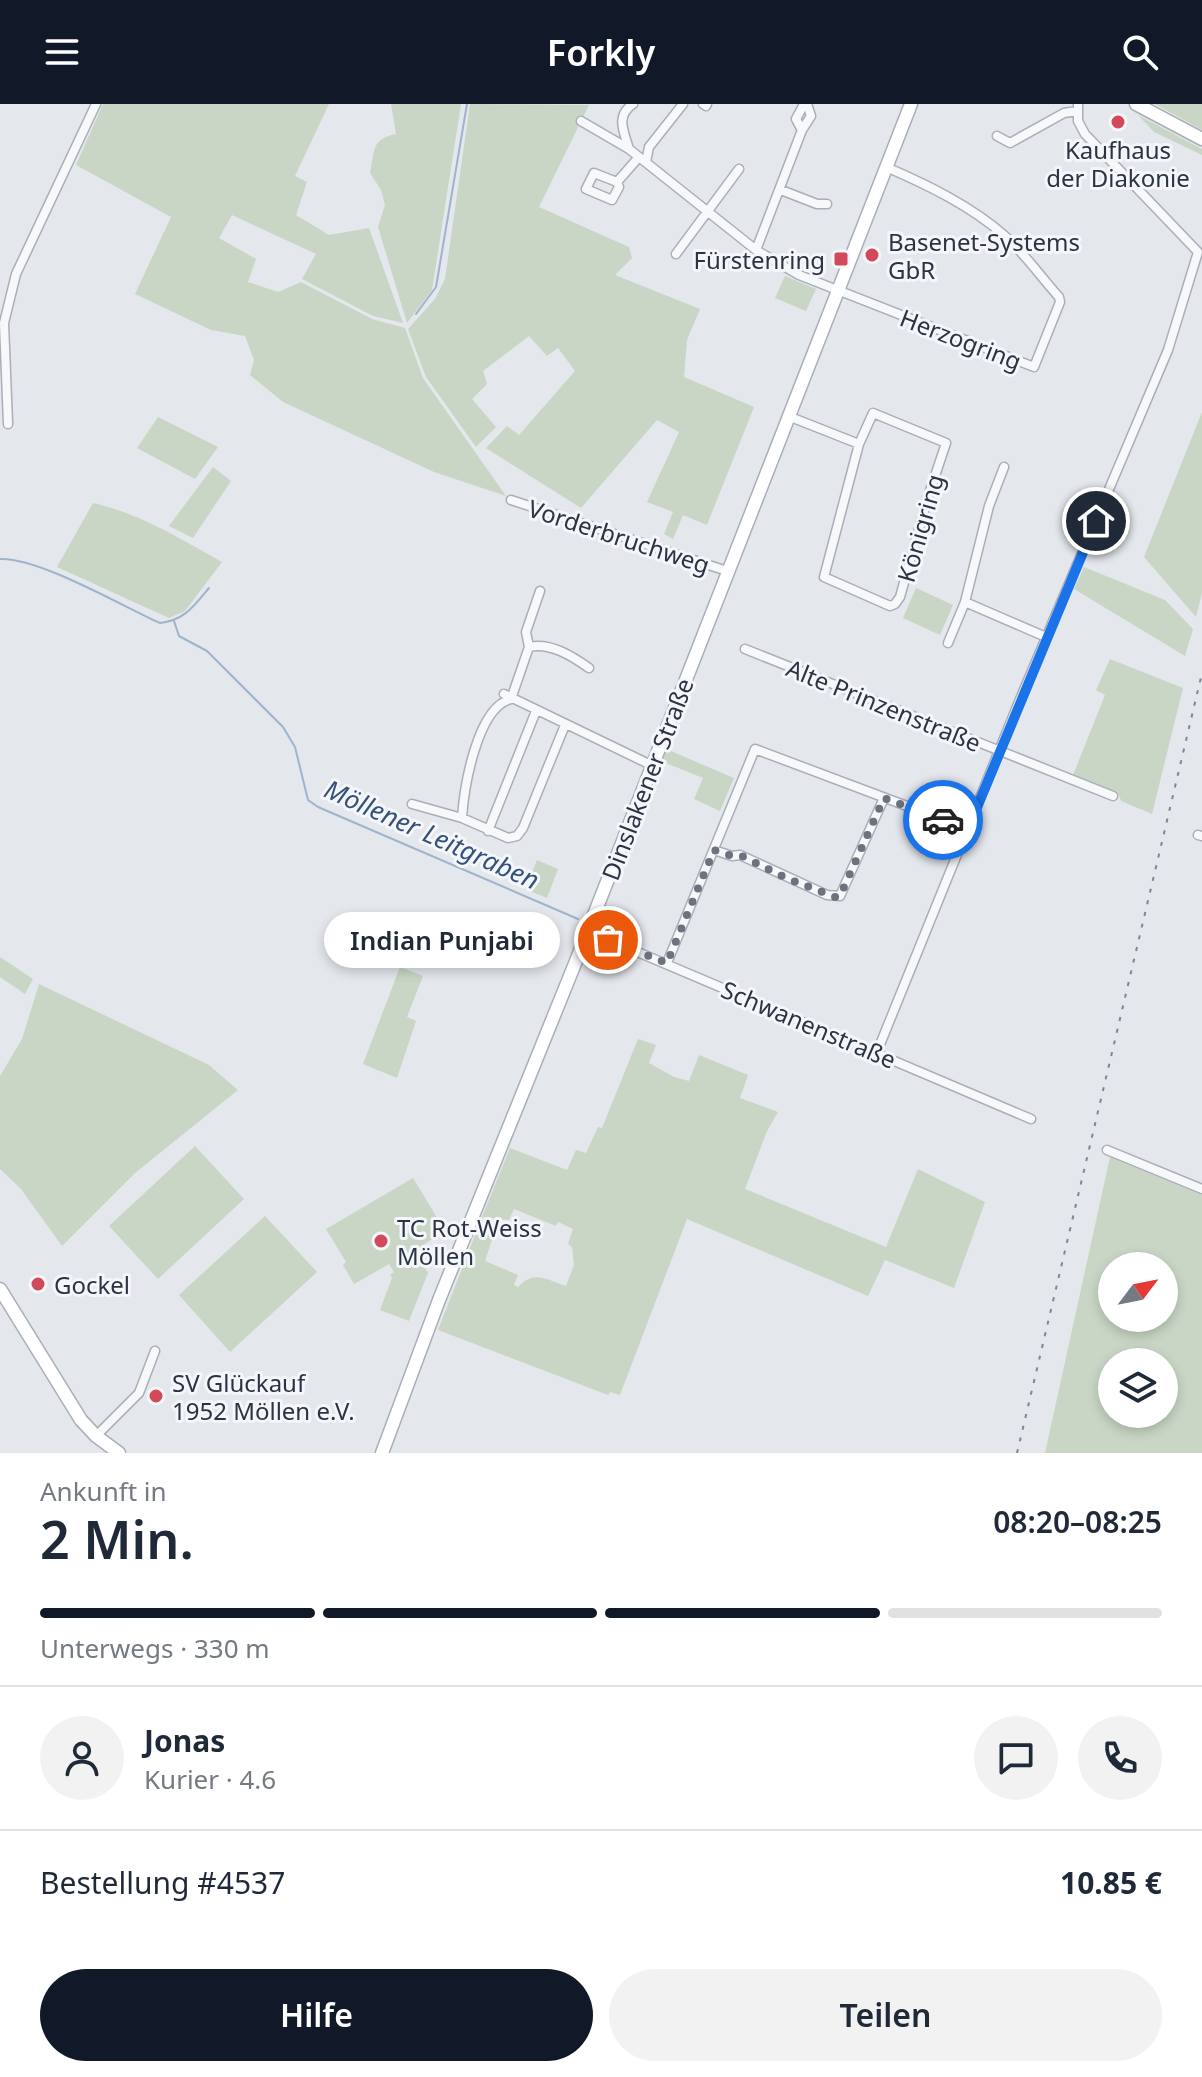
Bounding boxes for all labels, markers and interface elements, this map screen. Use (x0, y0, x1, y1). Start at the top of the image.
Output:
text: Forkly (547, 28, 655, 77)
icon: menu (40, 30, 84, 74)
icon: search (1118, 30, 1162, 74)
marker: Kaufhaus der Diakonie (1109, 113, 1127, 131)
place label: Kaufhaus der Diakonie (1046, 133, 1190, 194)
place label: Basenet-Systems GbR (888, 225, 1080, 286)
place label: Fürstenring (694, 243, 825, 276)
marker: Basenet-Systems GbR (863, 246, 881, 264)
marker: Fürstenring (832, 250, 850, 268)
street label: Herzogring (896, 301, 1026, 377)
street label: Königring (889, 470, 951, 586)
pin (1062, 487, 1130, 555)
street label: Vorderbruchweg (524, 491, 714, 581)
icon: home (1074, 499, 1118, 543)
street label: Alte Prinzenstraße (782, 651, 986, 759)
street label: Dinslakener Straße (593, 673, 701, 885)
water label: Möllener Leitgraben (319, 770, 545, 898)
courier (903, 780, 983, 860)
icon: car (921, 798, 965, 842)
pin (574, 906, 642, 974)
callout: Indian Punjabi (324, 912, 560, 968)
icon: bag (586, 918, 630, 962)
text: Indian Punjabi (350, 922, 534, 958)
street label: Schwanenstraße (717, 972, 901, 1076)
place label: TC Rot-Weiss Möllen (397, 1211, 542, 1272)
marker: TC Rot-Weiss Möllen (372, 1232, 390, 1250)
north arrow (1098, 1252, 1178, 1332)
map controls (1098, 1252, 1178, 1428)
place label: Gockel (54, 1268, 130, 1301)
marker: Gockel (29, 1275, 47, 1293)
button: layers (1098, 1348, 1178, 1428)
place label: SV Glückauf 1952 Möllen e.V. (172, 1366, 355, 1427)
marker: SV Glückauf 1952 Möllen e.V. (147, 1387, 165, 1405)
text: Ankunft in (40, 1473, 167, 1509)
text: 08:20–08:25 (993, 1501, 1162, 1542)
text: 2 Min. (40, 1503, 194, 1574)
text: Unterwegs · 330 m (40, 1630, 270, 1666)
button: person (40, 1716, 124, 1800)
button: chat (974, 1716, 1058, 1800)
button: phone (1078, 1716, 1162, 1800)
text: Jonas (144, 1720, 225, 1761)
text: Kurier · 4.6 (144, 1761, 276, 1797)
text: Bestellung #4537 (40, 1862, 285, 1903)
text: 10.85 € (1060, 1862, 1162, 1903)
button: Hilfe (40, 1969, 593, 2061)
button: Teilen (609, 1969, 1162, 2061)

